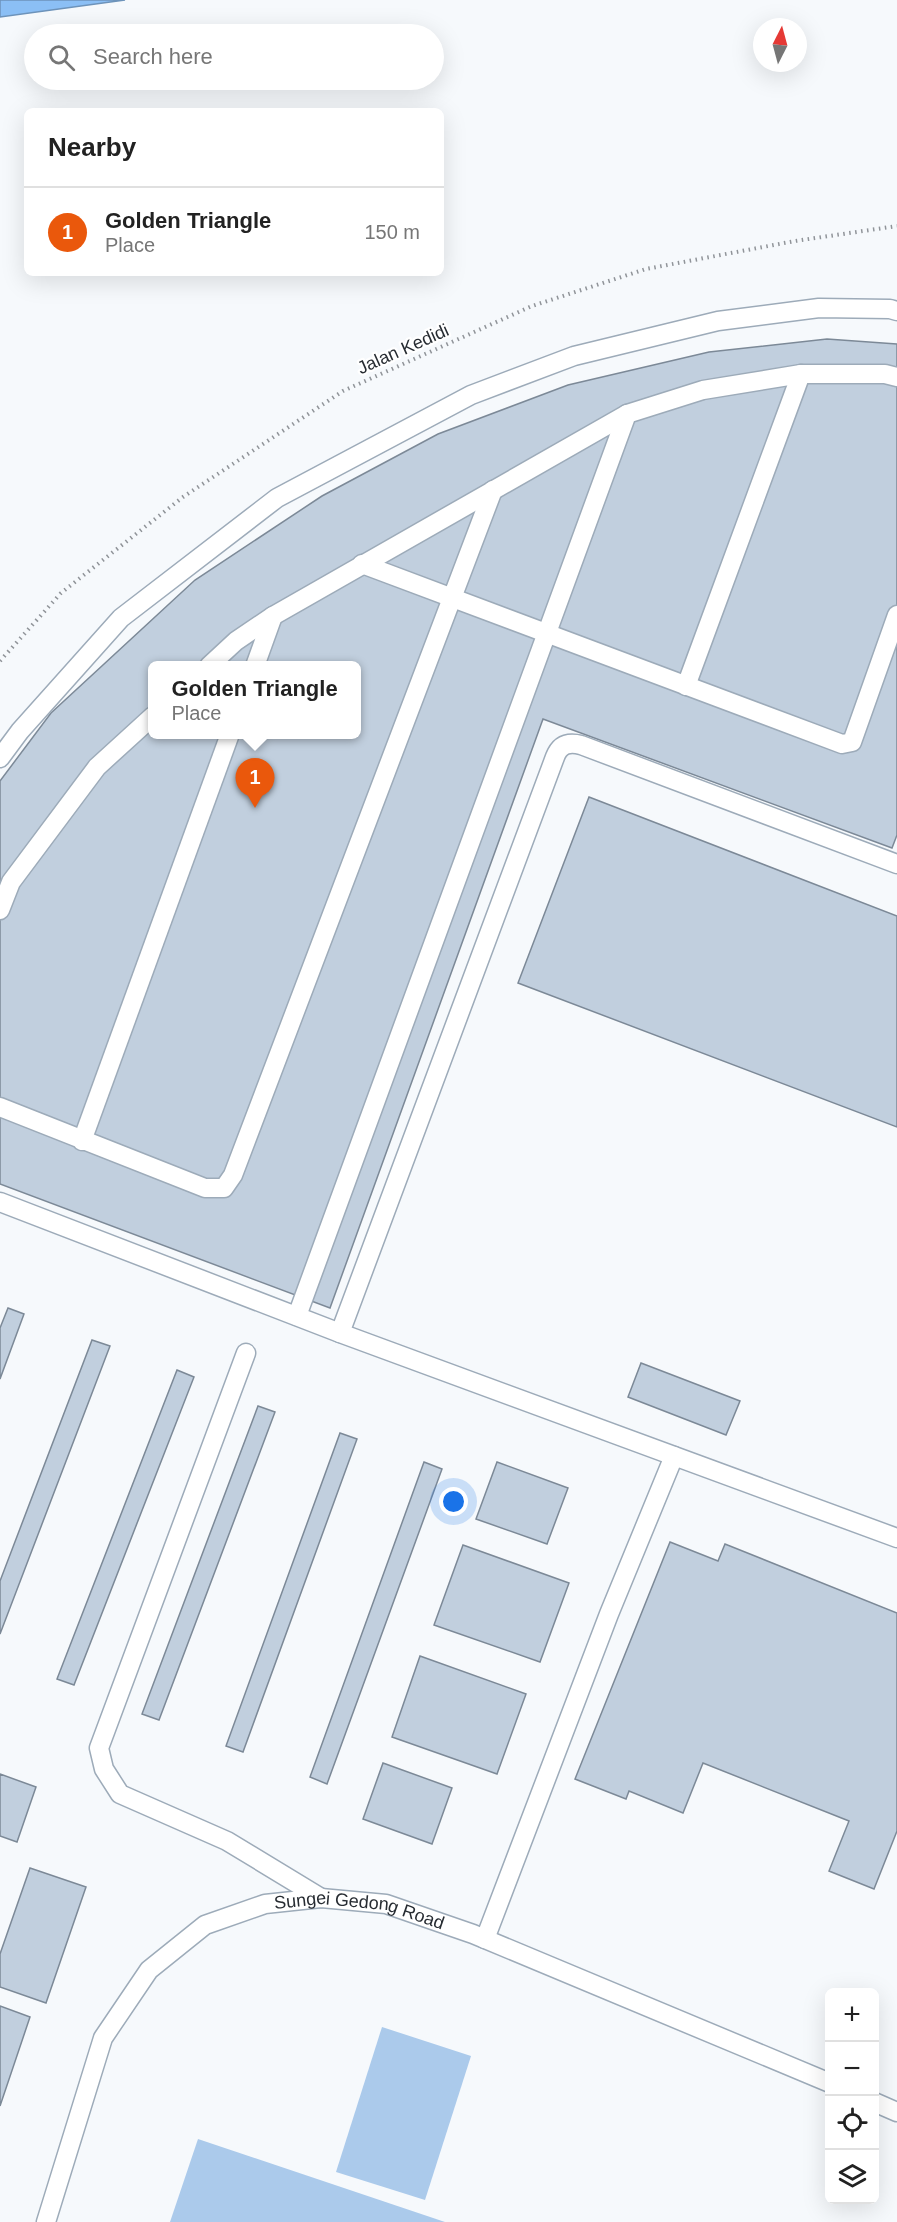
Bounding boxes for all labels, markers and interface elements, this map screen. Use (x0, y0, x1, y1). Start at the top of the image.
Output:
north arrow (753, 18, 807, 72)
search box (24, 24, 444, 90)
icon: search (45, 41, 78, 74)
text: Search here (93, 44, 213, 69)
text: Nearby (48, 132, 136, 162)
text: Golden Triangle (105, 208, 271, 233)
text: 1 (62, 221, 73, 243)
text: 150 m (364, 221, 420, 243)
text: Place (105, 234, 155, 256)
street label: Jalan Kedidi (354, 320, 452, 378)
popup (148, 661, 361, 739)
text: Golden Triangle (171, 676, 338, 701)
text: Place (171, 702, 221, 724)
pin: 1 (236, 758, 274, 808)
your location (439, 1487, 468, 1516)
street label: Sungei Gedong Road (273, 1888, 447, 1933)
map controls (825, 1988, 879, 2204)
button: + (825, 1988, 879, 2042)
button: − (825, 2042, 879, 2096)
button: locate (825, 2096, 879, 2150)
button: layers (825, 2150, 879, 2204)

